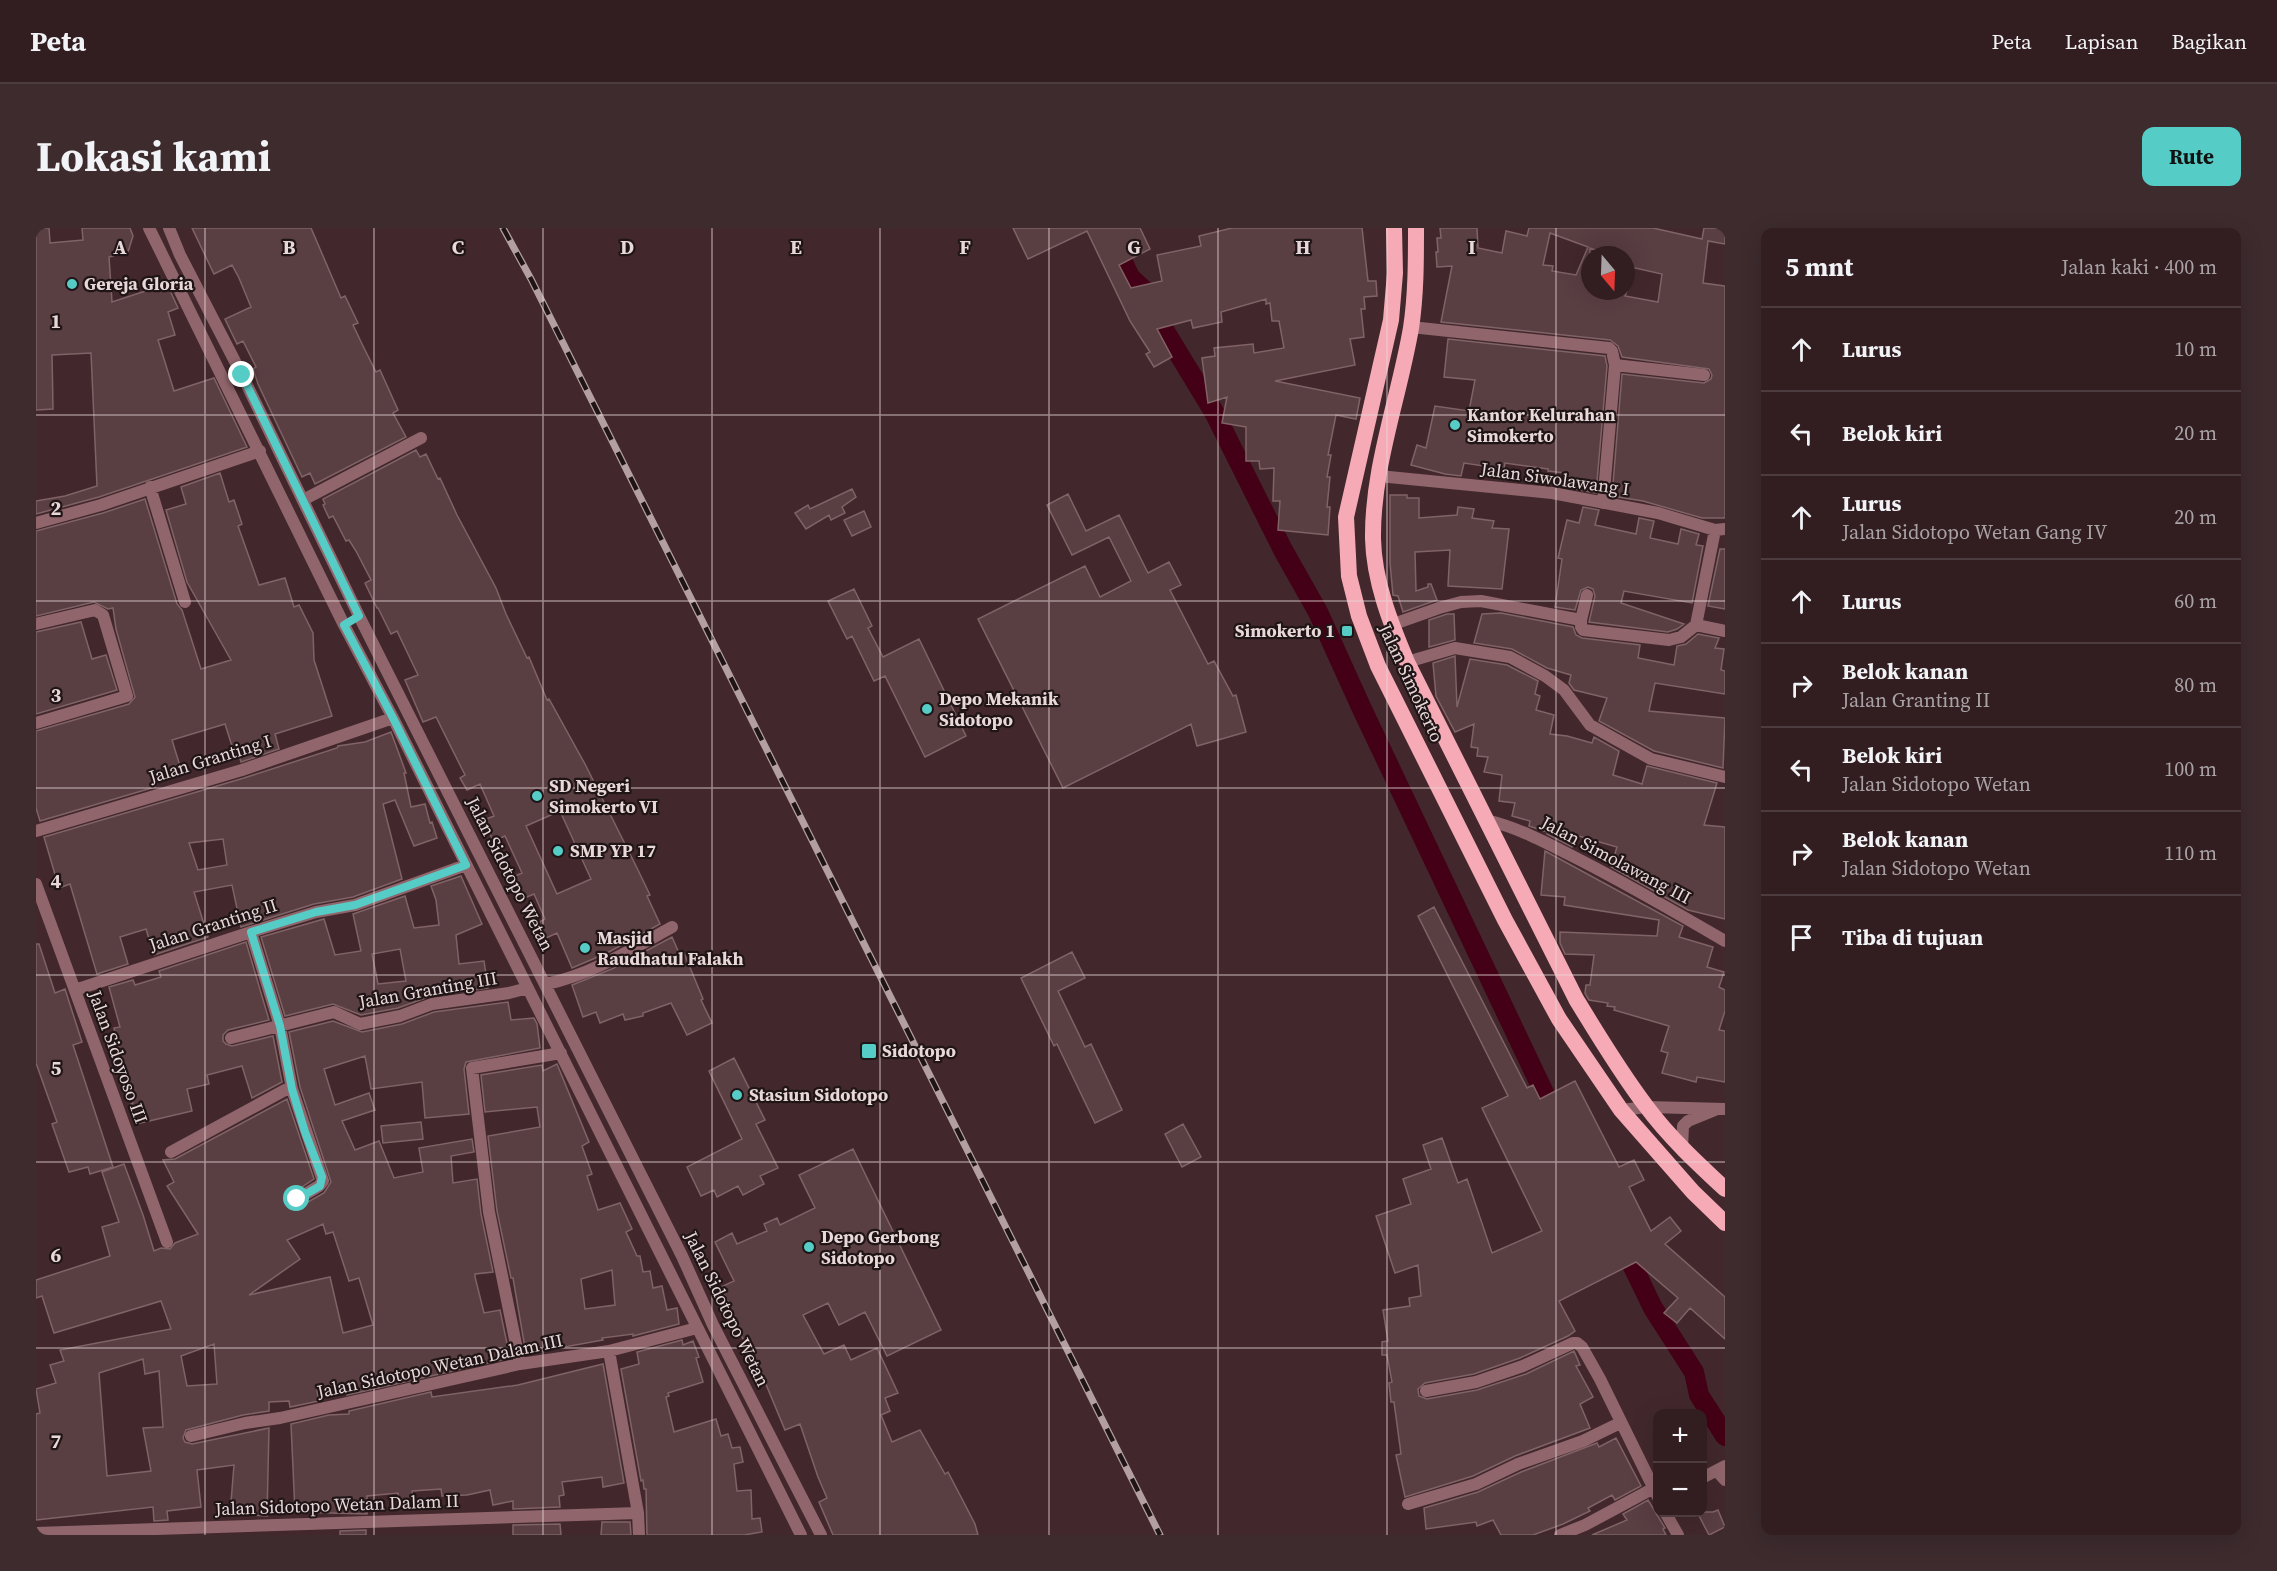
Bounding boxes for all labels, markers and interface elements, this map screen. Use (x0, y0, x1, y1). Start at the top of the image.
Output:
text: Peta (30, 22, 86, 60)
text: Peta (1991, 27, 2032, 56)
text: Lapisan (2065, 27, 2138, 56)
text: Bagikan (2171, 27, 2247, 56)
text: Lokasi kami (36, 127, 271, 185)
button: Rute (2142, 127, 2241, 186)
text: A (113, 233, 127, 261)
text: B (282, 233, 296, 261)
text: C (452, 233, 464, 261)
text: D (620, 233, 634, 261)
text: E (790, 233, 802, 261)
text: F (959, 233, 971, 261)
text: G (1127, 233, 1141, 261)
text: H (1295, 233, 1311, 261)
text: I (1468, 233, 1476, 261)
north arrow (1581, 246, 1635, 300)
text: 5 mnt (1785, 249, 1853, 285)
text: Jalan kaki · 400 m (2061, 253, 2217, 281)
place label: Gereja Gloria (84, 271, 194, 296)
marker: Gereja Gloria (65, 277, 79, 291)
text: 1 (51, 307, 61, 335)
icon: ahead (1785, 333, 1818, 366)
text: Lurus (1842, 334, 1901, 364)
text: 10 m (2174, 335, 2217, 363)
route end (228, 361, 254, 387)
place label: Kantor Kelurahan Simokerto (1467, 402, 1616, 448)
icon: left (1785, 417, 1818, 450)
marker: Kantor Kelurahan Simokerto (1448, 418, 1462, 432)
text: Belok kiri (1842, 418, 1942, 448)
text: 20 m (2174, 419, 2217, 447)
street label: Jalan Siwolawang I (1478, 456, 1631, 501)
text: Lurus (1842, 488, 1901, 518)
text: 2 (51, 494, 62, 522)
icon: ahead (1785, 501, 1818, 534)
text: 20 m (2174, 503, 2217, 531)
text: Jalan Sidotopo Wetan Gang IV (1842, 518, 2107, 546)
icon: ahead (1785, 585, 1818, 618)
text: Lurus (1842, 586, 1901, 616)
text: 60 m (2174, 587, 2217, 615)
place label: Simokerto 1 (1235, 618, 1335, 643)
street label: Jalan Simokerto (1373, 619, 1450, 746)
marker: Simokerto 1 (1340, 624, 1354, 638)
text: Belok kanan (1842, 656, 1968, 686)
icon: right (1785, 669, 1818, 702)
text: 80 m (2174, 671, 2217, 699)
text: 3 (51, 681, 62, 709)
place label: Depo Mekanik Sidotopo (939, 686, 1059, 732)
text: Jalan Granting II (1842, 686, 1990, 714)
marker: Depo Mekanik Sidotopo (920, 702, 934, 716)
street label: Jalan Granting I (145, 728, 274, 789)
text: Belok kiri (1842, 740, 1942, 770)
icon: left (1785, 753, 1818, 786)
text: 100 m (2164, 755, 2217, 783)
text: Jalan Sidotopo Wetan (1842, 770, 2031, 798)
place label: SD Negeri Simokerto VI (549, 773, 658, 819)
marker: SD Negeri Simokerto VI (530, 789, 544, 803)
street label: Jalan Sidotopo Wetan (460, 792, 560, 955)
street label: Jalan Simolawang III (1536, 809, 1696, 910)
text: Belok kanan (1842, 824, 1968, 854)
icon: right (1785, 837, 1818, 870)
place label: SMP YP 17 (570, 838, 656, 863)
text: 110 m (2164, 839, 2217, 867)
marker: SMP YP 17 (551, 844, 565, 858)
text: Jalan Sidotopo Wetan (1842, 854, 2031, 882)
text: 4 (51, 867, 62, 895)
street label: Jalan Granting II (145, 892, 280, 957)
icon: arrive (1785, 921, 1818, 954)
text: Tiba di tujuan (1842, 922, 1983, 952)
place label: Masjid Raudhatul Falakh (597, 925, 744, 971)
marker: Masjid Raudhatul Falakh (578, 941, 592, 955)
street label: Jalan Granting III (356, 965, 499, 1014)
street label: Jalan Sidoyoso III (82, 986, 154, 1127)
place label: Sidotopo (882, 1038, 956, 1063)
marker: Sidotopo (860, 1042, 878, 1060)
text: 5 (51, 1054, 62, 1082)
place label: Stasiun Sidotopo (749, 1082, 888, 1107)
marker: Stasiun Sidotopo (730, 1088, 744, 1102)
route start (283, 1185, 309, 1211)
place label: Depo Gerbong Sidotopo (821, 1224, 940, 1270)
street label: Jalan Sidotopo Wetan (679, 1226, 776, 1391)
marker: Depo Gerbong Sidotopo (802, 1240, 816, 1254)
text: 6 (51, 1241, 62, 1269)
street label: Jalan Sidotopo Wetan Dalam III (314, 1327, 565, 1404)
map controls (1653, 1409, 1707, 1517)
button: + (1653, 1409, 1707, 1463)
text: 7 (51, 1427, 62, 1455)
button: − (1653, 1463, 1707, 1517)
street label: Jalan Sidotopo Wetan Dalam II (214, 1488, 459, 1521)

